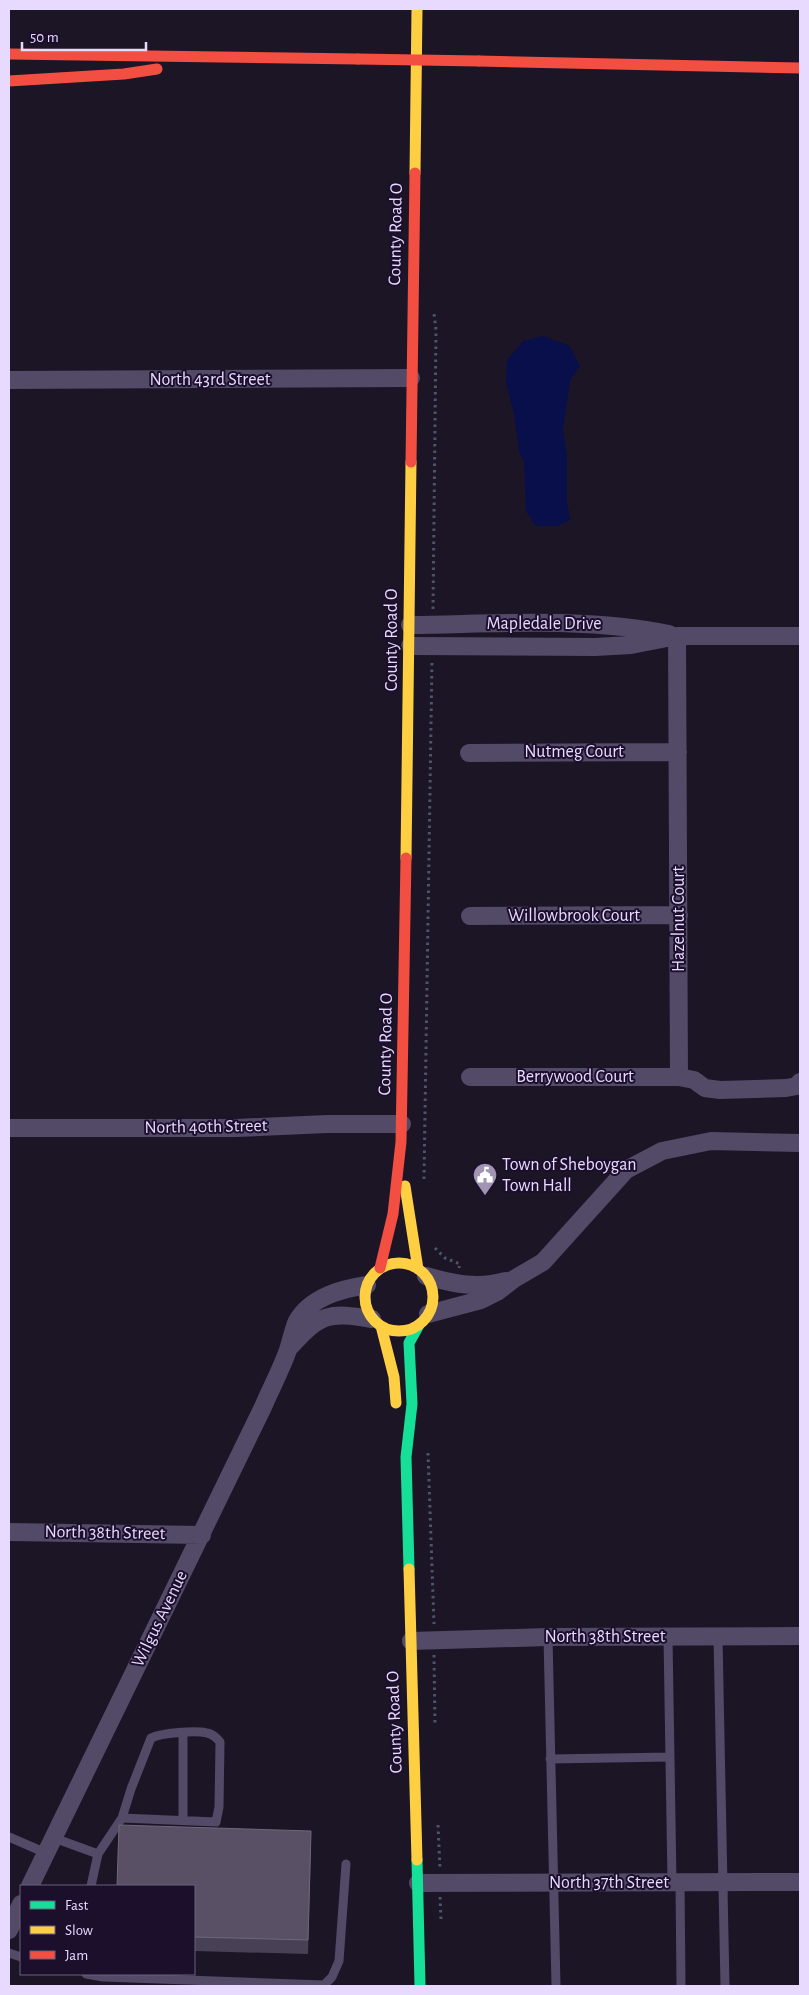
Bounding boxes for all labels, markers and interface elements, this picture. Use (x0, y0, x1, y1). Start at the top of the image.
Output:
scale bar (22, 20, 146, 52)
text: 50 m (30, 30, 59, 45)
street label: County Road O (386, 182, 406, 286)
street label: North 43rd Street (149, 371, 271, 389)
street label: County Road O (383, 589, 401, 691)
street label: Mapledale Drive (486, 615, 602, 633)
street label: Nutmeg Court (524, 743, 624, 761)
street label: Hazelnut Court (670, 866, 688, 972)
street label: Willowbrook Court (508, 907, 640, 925)
street label: County Road O (376, 992, 396, 1096)
street label: Berrywood Court (516, 1068, 634, 1086)
street label: North 40th Street (144, 1117, 268, 1137)
place label: Town of Sheboygan Town Hall (502, 1156, 637, 1195)
public building icon: Town of Sheboygan Town Hall (472, 1162, 498, 1196)
street label: North 38th Street (44, 1523, 166, 1543)
street label: Wilgus Avenue (129, 1568, 191, 1670)
street label: North 38th Street (545, 1628, 666, 1646)
street label: County Road O (384, 1670, 406, 1774)
street label: North 37th Street (549, 1874, 669, 1892)
legend (20, 1885, 195, 1975)
text: Fast (65, 1898, 89, 1913)
text: Slow (65, 1923, 93, 1938)
text: Jam (65, 1948, 88, 1963)

